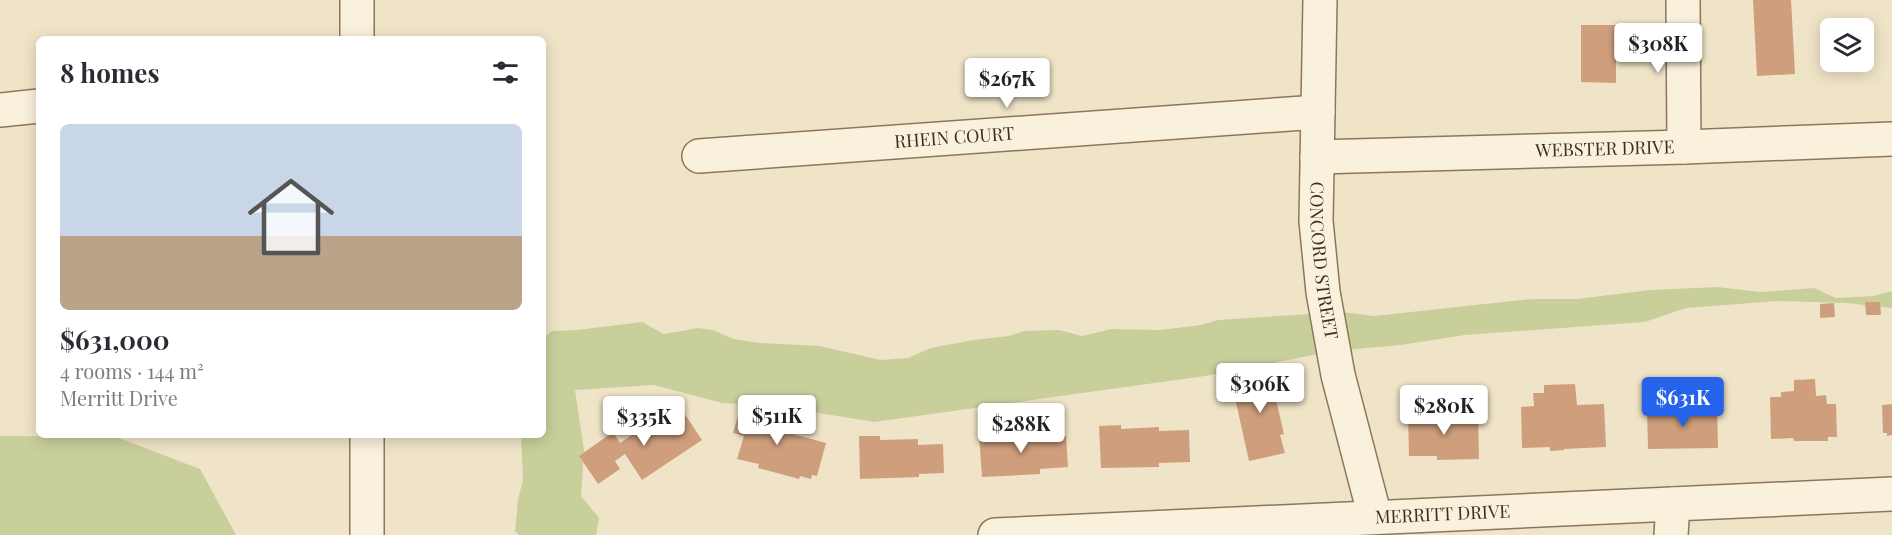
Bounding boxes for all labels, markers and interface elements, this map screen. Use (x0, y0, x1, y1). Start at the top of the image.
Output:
map controls (1820, 18, 1874, 72)
button: layers (1820, 18, 1874, 72)
pin: $308K (1616, 23, 1700, 74)
text: $308K (1628, 29, 1688, 56)
text: 8 homes (60, 55, 159, 90)
icon: filters (489, 56, 522, 89)
pin: $267K (965, 58, 1049, 109)
text: $267K (979, 64, 1035, 91)
street label: RHEIN COURT (893, 121, 1015, 153)
street label: WEBSTER DRIVE (1534, 134, 1675, 162)
icon: home (237, 163, 345, 271)
street label: CONCORD STREET (1305, 181, 1344, 341)
text: $631,000 (60, 322, 170, 357)
text: 4 rooms · 144 m² (60, 357, 204, 384)
pin: $306K (1218, 363, 1302, 414)
text: $306K (1230, 369, 1290, 396)
pin: $631K (1641, 377, 1725, 428)
text: $631K (1656, 383, 1710, 410)
text: Merritt Drive (60, 384, 178, 411)
pin: $280K (1402, 385, 1486, 436)
text: $280K (1414, 391, 1474, 418)
pin: $511K (735, 395, 819, 446)
pin: $335K (602, 396, 686, 447)
text: $511K (752, 401, 802, 428)
text: $335K (617, 402, 671, 429)
pin: $288K (979, 403, 1063, 454)
text: $288K (992, 409, 1050, 436)
street label: MERRITT DRIVE (1374, 498, 1511, 529)

